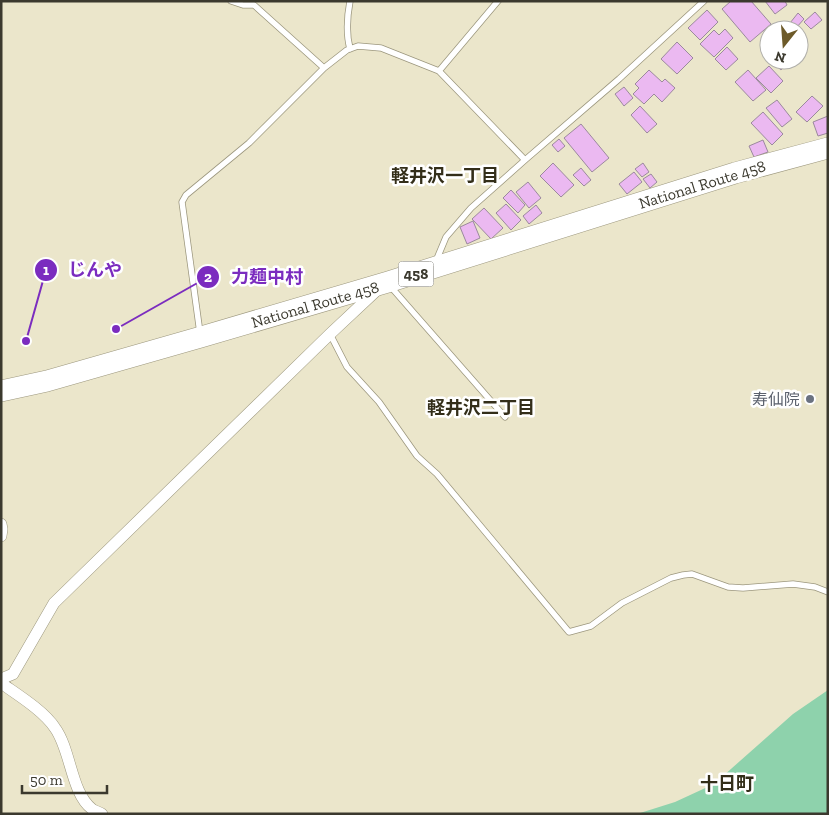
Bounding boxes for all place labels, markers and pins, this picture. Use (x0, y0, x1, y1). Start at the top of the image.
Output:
callout: じんや (33, 254, 132, 287)
callout: 力麺中村 (196, 260, 313, 293)
place label: 寿仙院 (752, 390, 800, 409)
marker: 寿仙院 (804, 393, 816, 405)

